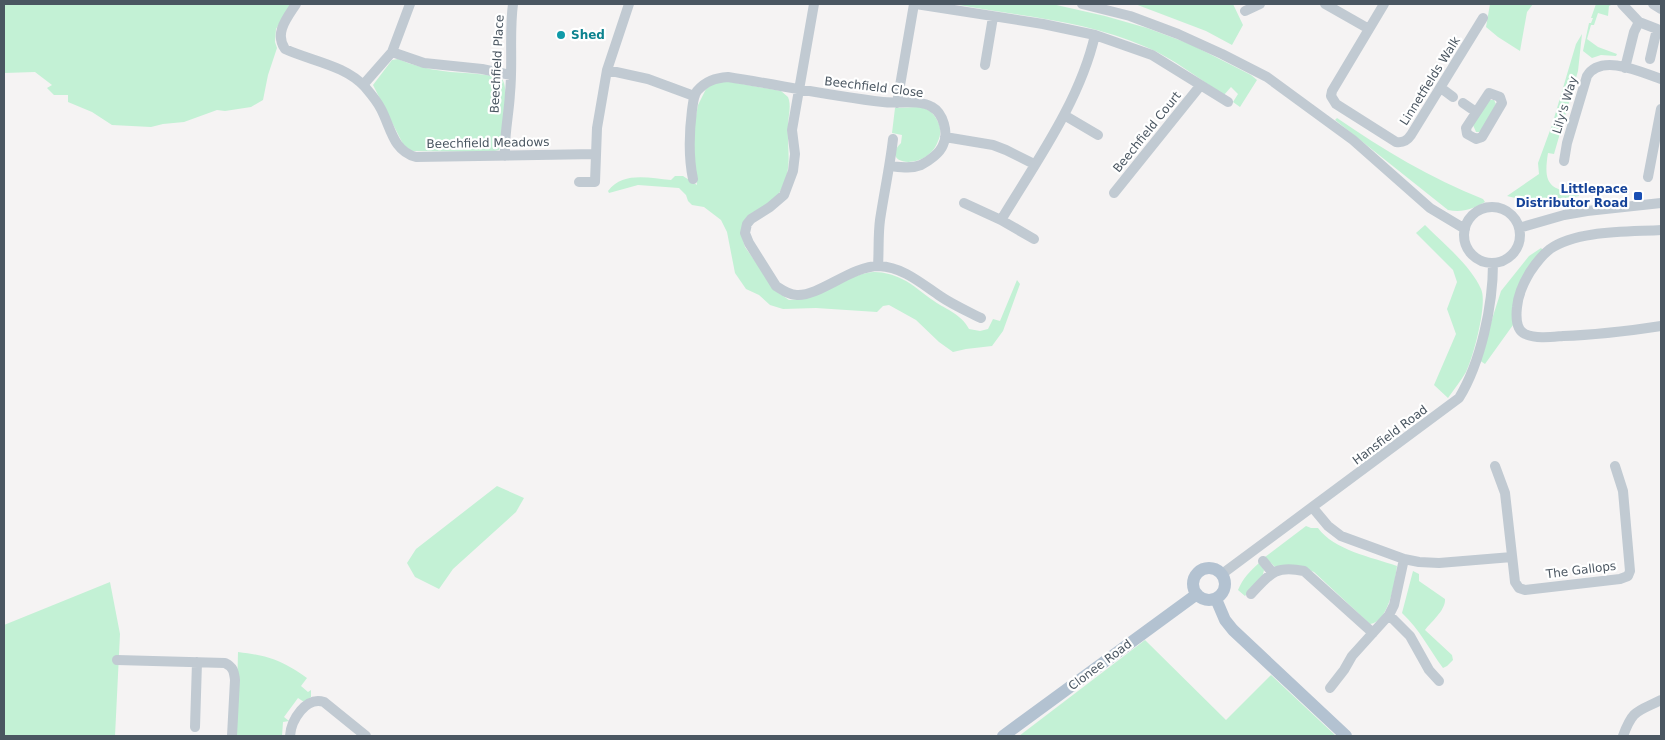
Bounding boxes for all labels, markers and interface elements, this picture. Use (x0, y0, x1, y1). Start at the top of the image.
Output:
street label: Beechfield Place (487, 14, 507, 114)
place label: Shed (571, 28, 605, 42)
marker: Shed (555, 29, 567, 41)
street label: Linnetfields Walk (1397, 34, 1463, 128)
street label: Beechfield Close (824, 74, 924, 100)
street label: Lily's Way (1550, 75, 1580, 135)
street label: Beechfield Court (1110, 89, 1184, 175)
street label: Beechfield Meadows (426, 135, 550, 151)
place label: Littlepace Distributor Road (1516, 182, 1628, 210)
marker: Littlepace Distributor Road (1632, 190, 1644, 202)
street label: Hansfield Road (1350, 402, 1430, 468)
street label: The Gallops (1544, 559, 1617, 581)
street label: Clonee Road (1066, 637, 1134, 693)

